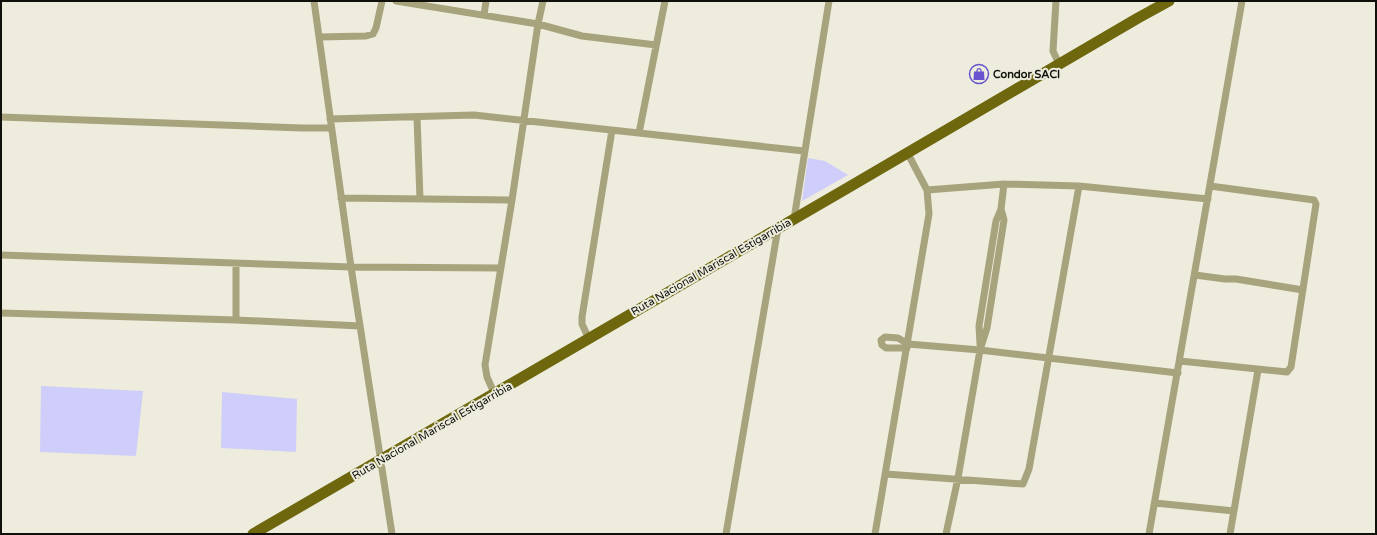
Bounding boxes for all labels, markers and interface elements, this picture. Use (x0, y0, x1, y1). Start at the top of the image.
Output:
shop icon: Condor SACI (968, 63, 990, 85)
place label: Condor SACI (993, 68, 1060, 81)
street label: Ruta Nacional Mariscal Estigarribia (629, 216, 793, 318)
street label: Ruta Nacional Mariscal Estigarribia (350, 380, 514, 482)

